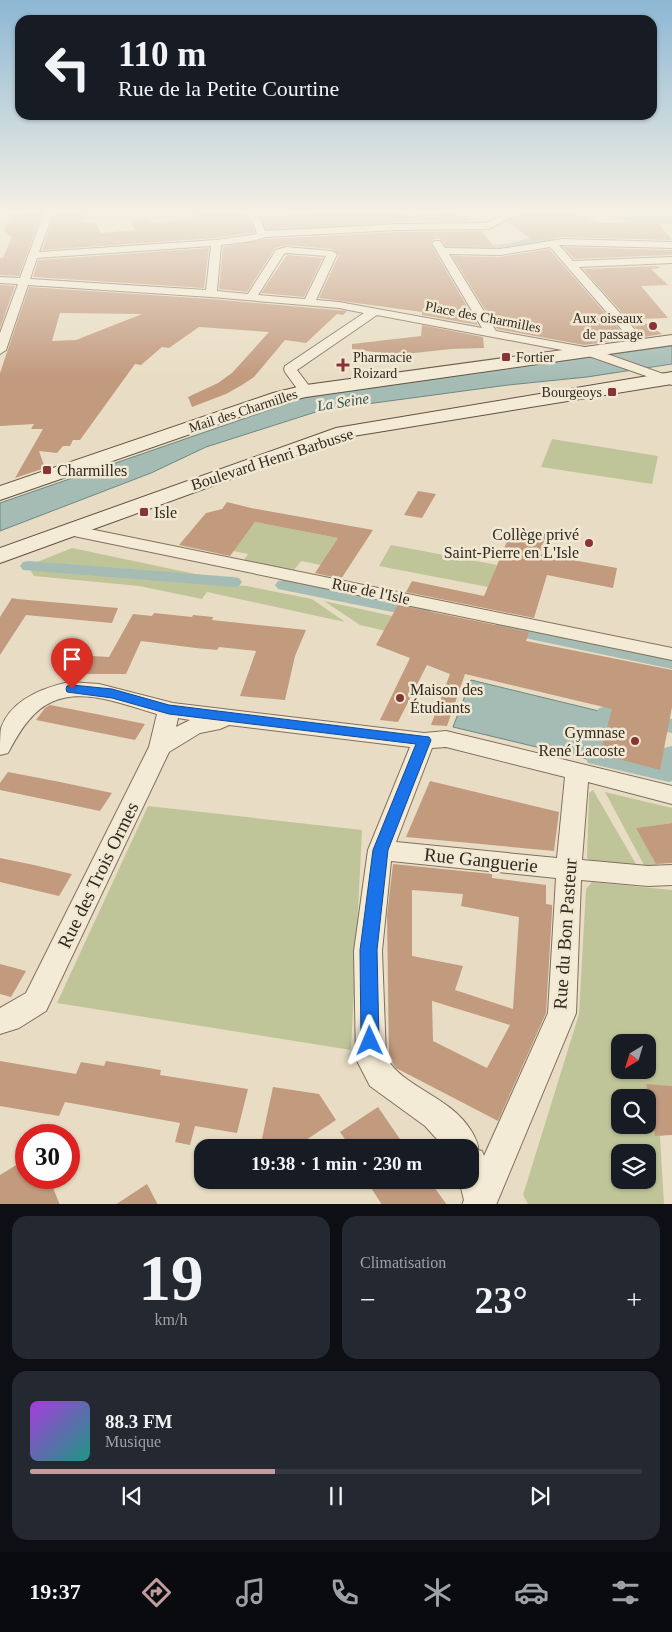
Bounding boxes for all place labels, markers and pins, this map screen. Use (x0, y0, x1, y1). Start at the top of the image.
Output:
place label: Aux oiseaux de passage (573, 311, 643, 342)
marker: Aux oiseaux de passage (647, 320, 659, 332)
place label: Pharmacie Roizard (353, 350, 412, 381)
place label: Fortier (516, 350, 554, 365)
marker: Fortier (500, 351, 512, 363)
marker: Pharmacie Roizard (337, 359, 349, 371)
place label: Bourgeoys (542, 385, 602, 400)
marker: Bourgeoys (606, 386, 618, 398)
place label: Charmilles (57, 462, 127, 479)
marker: Charmilles (41, 464, 53, 476)
place label: Isle (154, 504, 177, 521)
marker: Isle (138, 506, 150, 518)
place label: Collège privé Saint-Pierre en L'Isle (444, 526, 579, 561)
marker: Collège privé Saint-Pierre en L'Isle (583, 537, 595, 549)
pin (51, 638, 93, 689)
place label: Maison des Étudiants (410, 681, 483, 716)
marker: Maison des Étudiants (394, 692, 406, 704)
place label: Gymnase René Lacoste (538, 724, 625, 759)
marker: Gymnase René Lacoste (629, 735, 641, 747)

